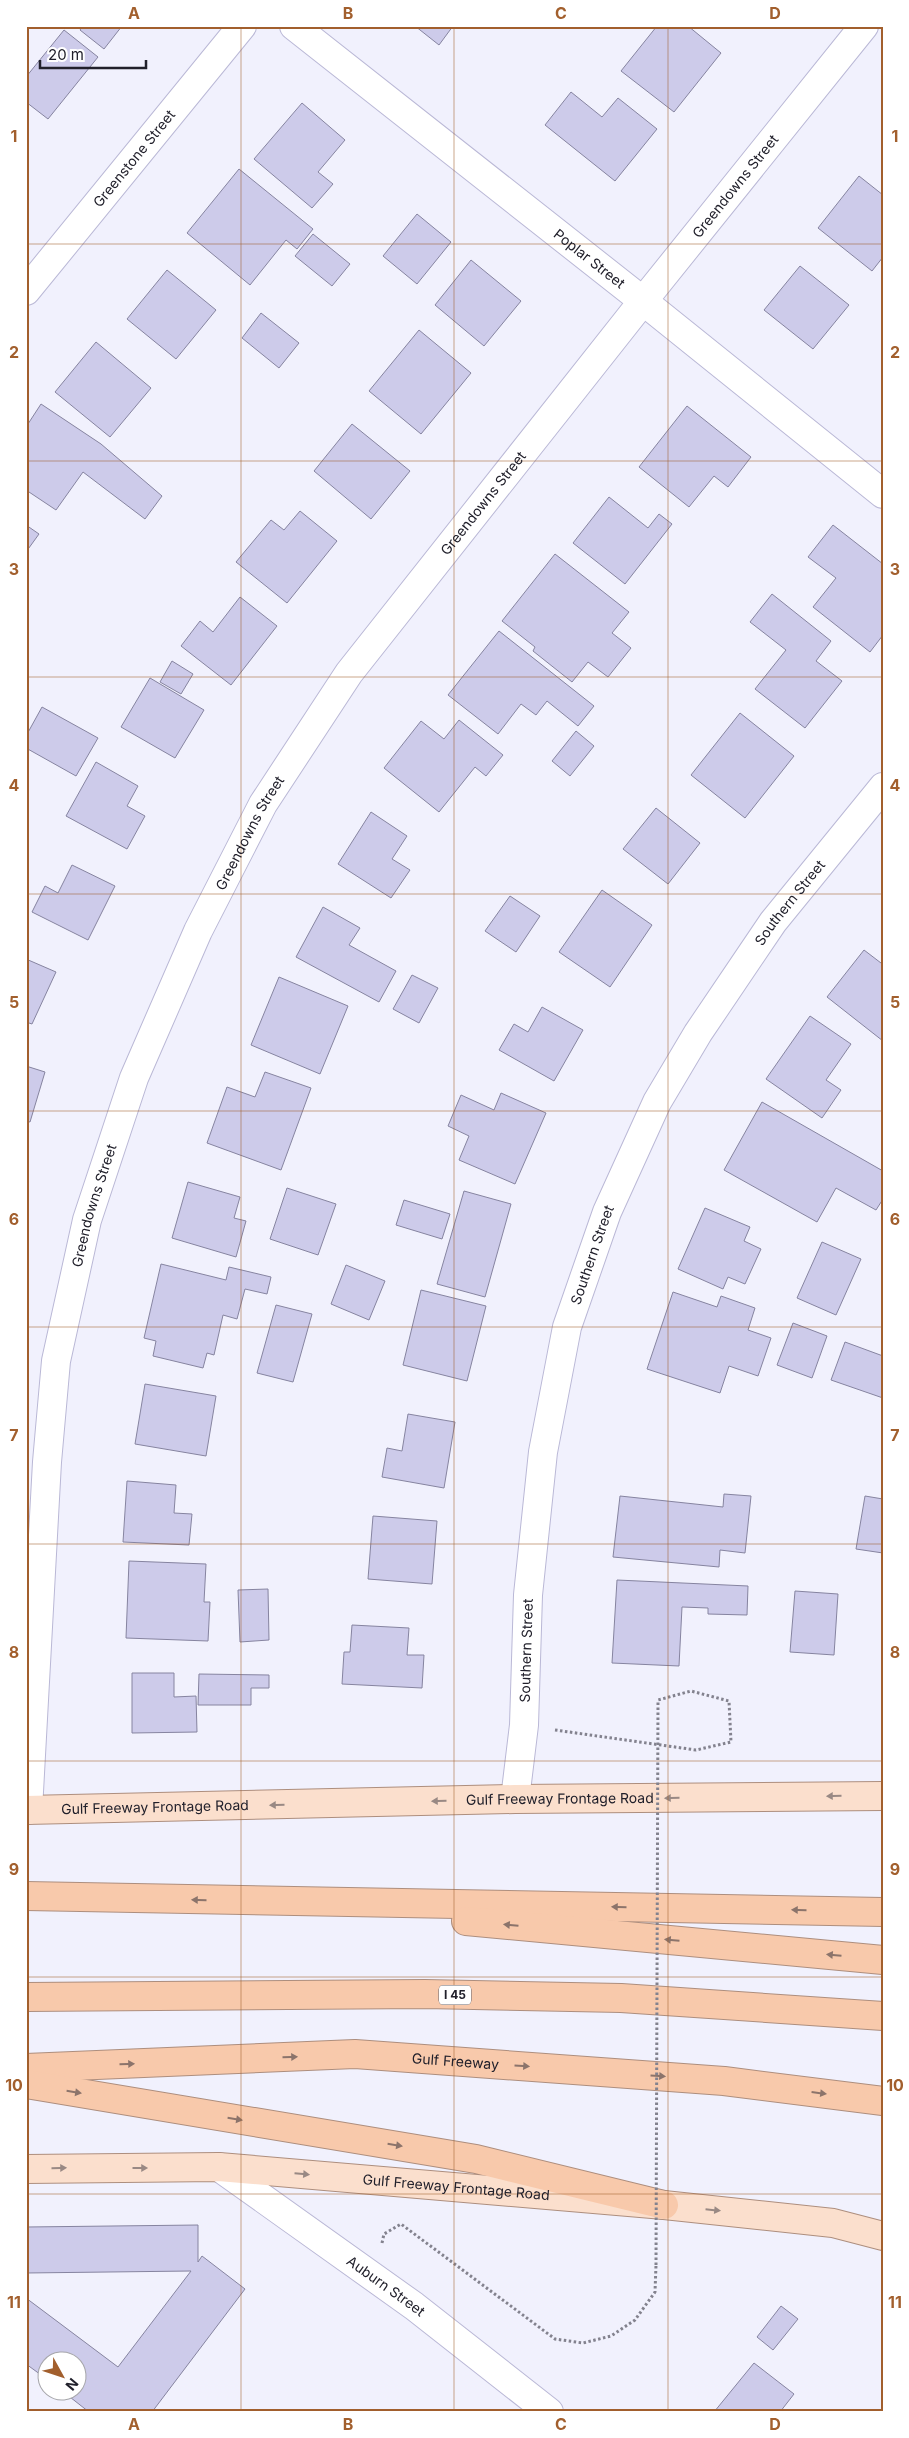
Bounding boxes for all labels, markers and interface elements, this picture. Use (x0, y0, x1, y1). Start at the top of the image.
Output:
text: A (128, 3, 140, 23)
text: B (343, 3, 353, 23)
text: C (555, 3, 567, 23)
text: D (769, 3, 781, 23)
scale bar (40, 38, 146, 70)
text: 20 m (48, 45, 84, 64)
street label: Greenstone Street (89, 106, 179, 210)
text: 1 (11, 126, 17, 146)
text: 1 (892, 126, 898, 146)
street label: Greendowns Street (688, 131, 782, 241)
street label: Poplar Street (551, 225, 629, 292)
text: 2 (9, 342, 19, 362)
text: 2 (890, 342, 900, 362)
street label: Greendowns Street (437, 447, 529, 558)
text: 3 (9, 559, 19, 579)
text: 3 (890, 559, 900, 579)
street label: Greendowns Street (211, 772, 287, 893)
text: 4 (9, 775, 20, 795)
text: 4 (890, 775, 901, 795)
street label: Southern Street (751, 856, 828, 948)
text: 5 (9, 992, 19, 1012)
text: 5 (890, 992, 900, 1012)
street label: Greendowns Street (68, 1141, 120, 1269)
street label: Southern Street (566, 1202, 617, 1307)
text: 6 (9, 1209, 19, 1229)
text: 6 (890, 1209, 900, 1229)
text: 7 (9, 1425, 19, 1445)
text: 7 (890, 1425, 900, 1445)
street label: Southern Street (516, 1598, 536, 1703)
text: 8 (9, 1642, 19, 1662)
text: 8 (890, 1642, 900, 1662)
street label: Gulf Freeway Frontage Road (466, 1789, 654, 1808)
one-way arrow (826, 1793, 842, 1801)
one-way arrow (663, 1794, 679, 1802)
street label: Gulf Freeway Frontage Road (61, 1796, 249, 1817)
one-way arrow (431, 1797, 447, 1805)
one-way arrow (268, 1801, 284, 1809)
text: 9 (9, 1859, 19, 1879)
text: 9 (890, 1859, 900, 1879)
one-way arrow (191, 1896, 207, 1904)
one-way arrow (611, 1903, 627, 1911)
one-way arrow (791, 1906, 807, 1914)
one-way arrow (502, 1921, 518, 1929)
one-way arrow (664, 1936, 680, 1944)
one-way arrow (826, 1951, 842, 1959)
road number: I 45 (439, 1986, 471, 2004)
street label: Gulf Freeway (411, 2049, 500, 2073)
one-way arrow (282, 2053, 298, 2061)
one-way arrow (120, 2060, 136, 2068)
one-way arrow (514, 2062, 530, 2070)
one-way arrow (650, 2072, 666, 2080)
text: 10 (5, 2075, 23, 2095)
text: 10 (886, 2075, 904, 2095)
one-way arrow (67, 2089, 83, 2097)
one-way arrow (812, 2089, 828, 2097)
one-way arrow (227, 2115, 243, 2123)
one-way arrow (387, 2142, 403, 2150)
one-way arrow (51, 2164, 67, 2172)
one-way arrow (132, 2164, 148, 2172)
one-way arrow (294, 2170, 310, 2178)
street label: Gulf Freeway Frontage Road (362, 2170, 550, 2203)
one-way arrow (705, 2206, 721, 2214)
street label: Auburn Street (344, 2252, 429, 2320)
text: 11 (7, 2292, 21, 2312)
text: 11 (888, 2292, 902, 2312)
north arrow (38, 2350, 88, 2400)
text: N (62, 2375, 82, 2394)
text: A (128, 2414, 140, 2434)
text: B (343, 2414, 353, 2434)
text: C (555, 2414, 567, 2434)
text: D (769, 2414, 781, 2434)

